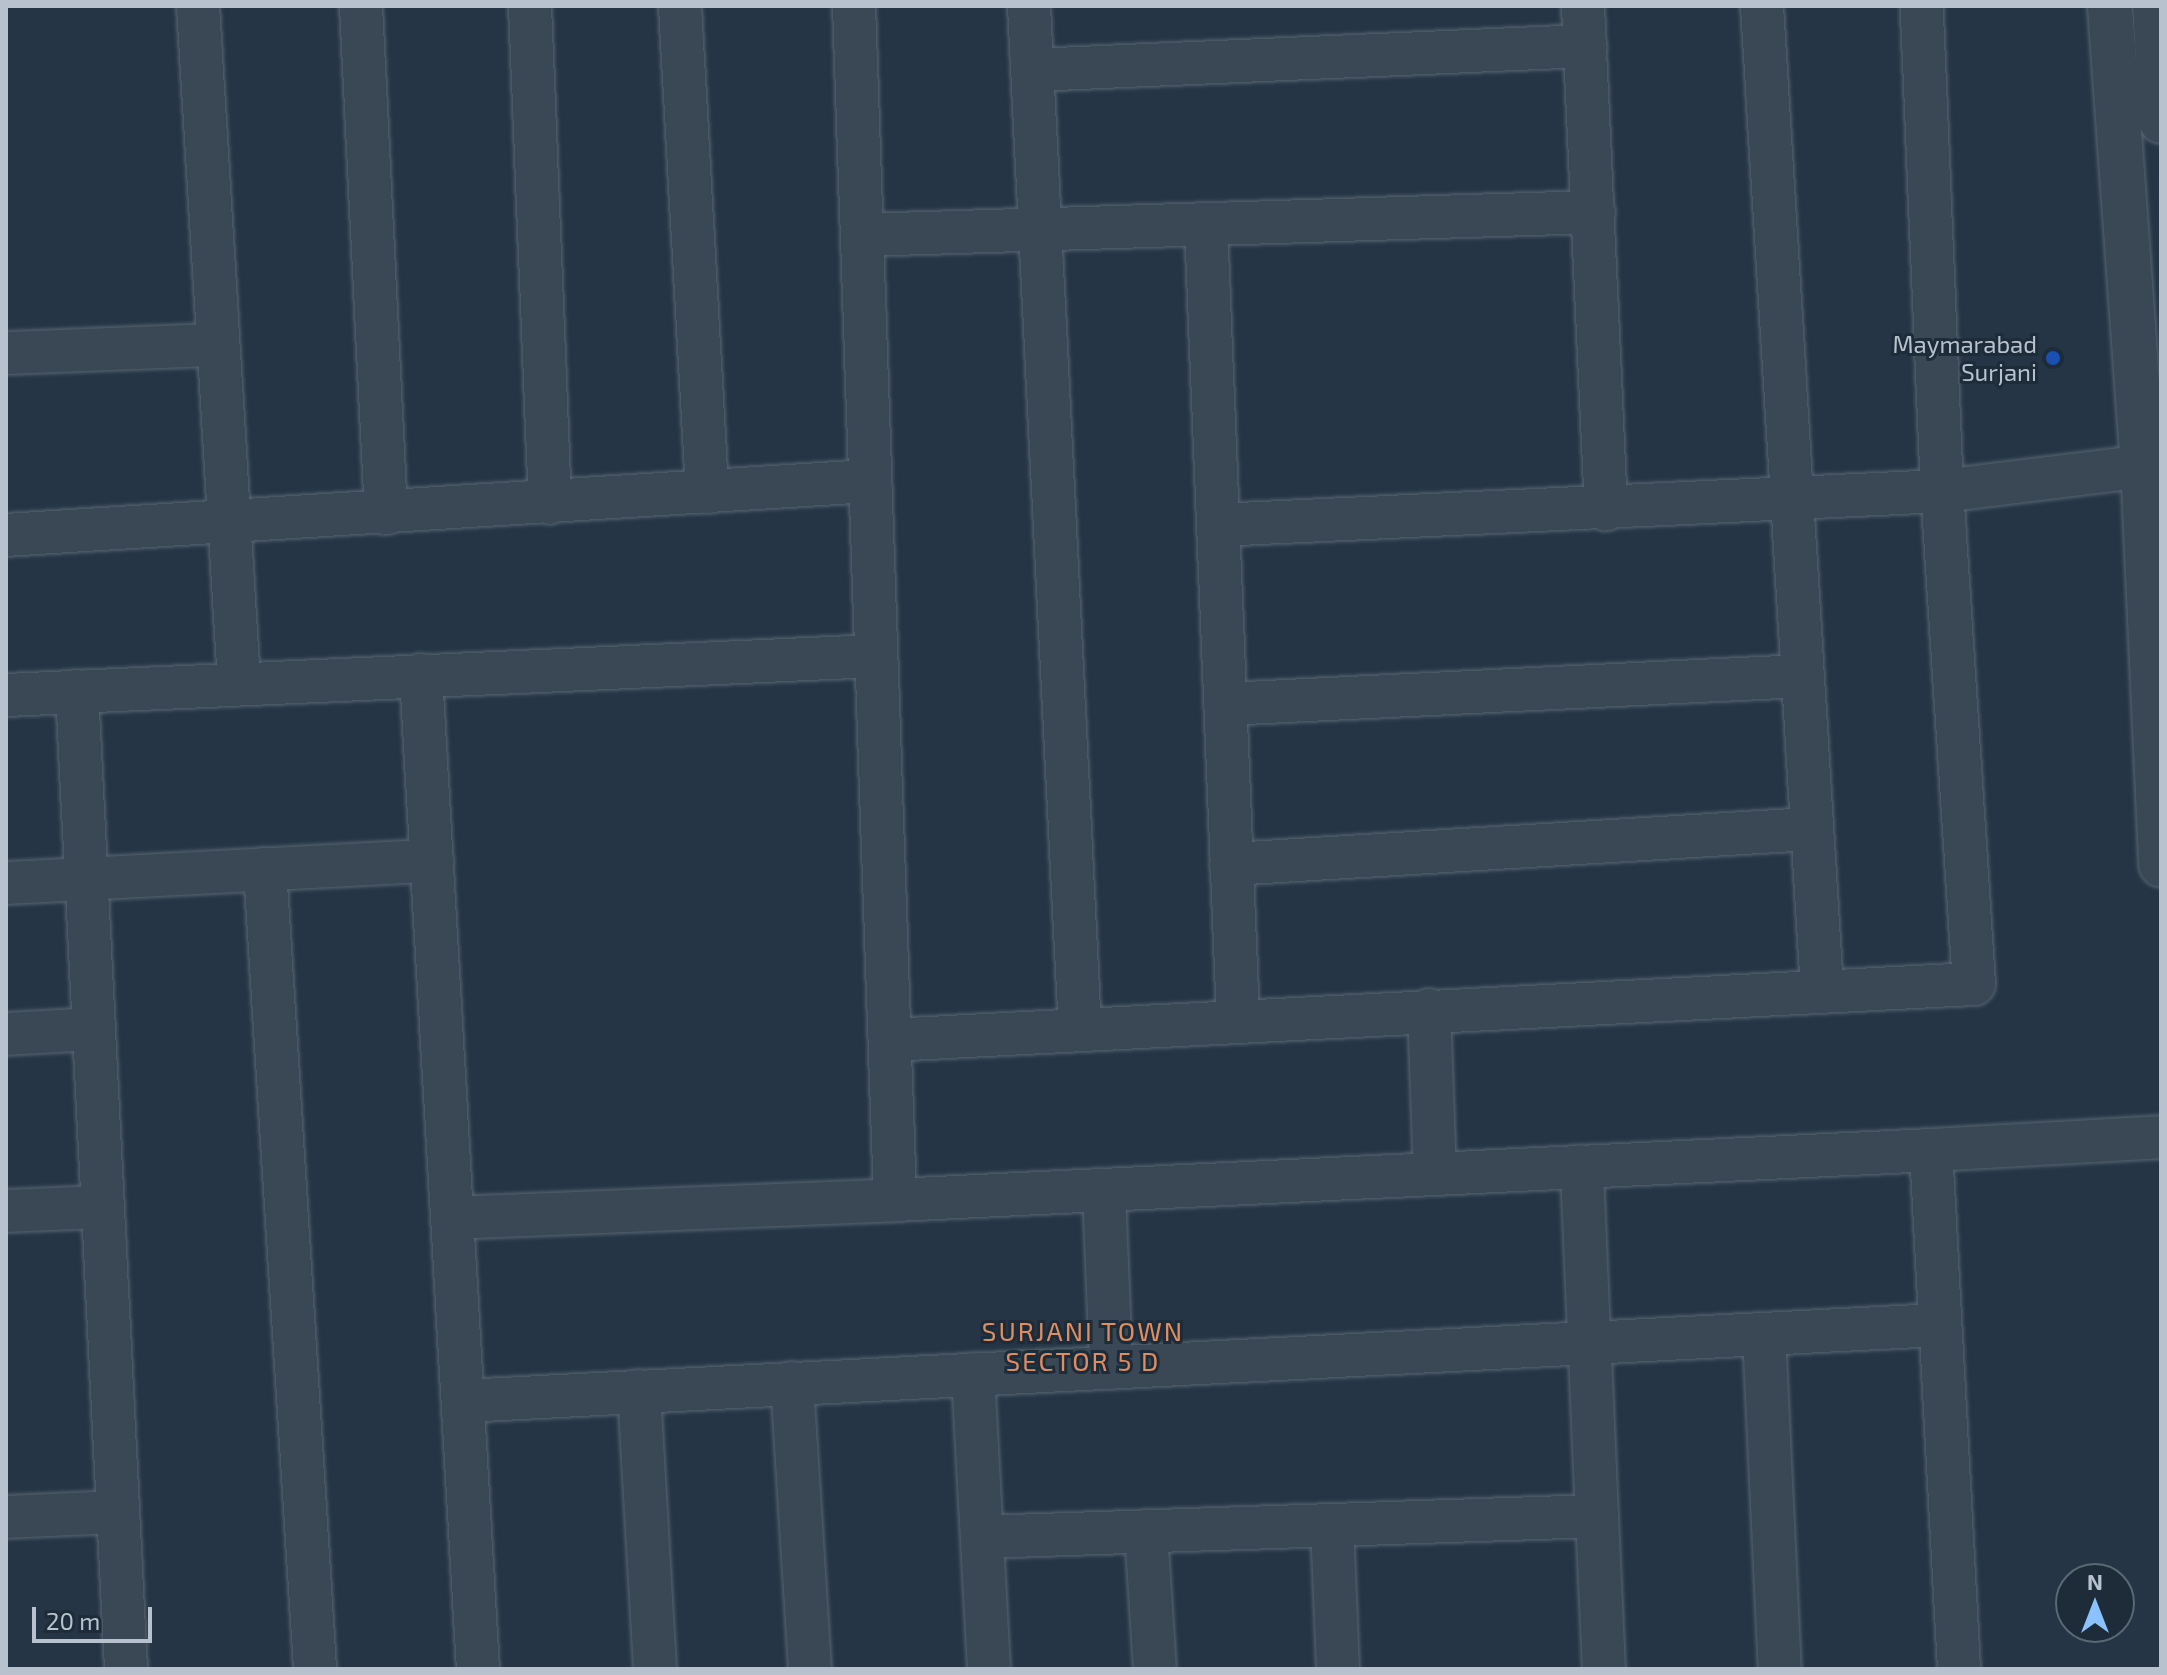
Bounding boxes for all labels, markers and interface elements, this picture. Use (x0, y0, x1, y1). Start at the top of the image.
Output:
place label: Maymarabad Surjani (1892, 330, 2037, 386)
marker: Maymarabad Surjani (2044, 349, 2062, 367)
district label: SURJANI TOWN SECTOR 5 D (981, 1315, 1185, 1376)
north arrow (2055, 1563, 2135, 1643)
text: N (2087, 1568, 2103, 1594)
scale bar (36, 1591, 156, 1641)
text: 20 m (46, 1606, 100, 1635)

